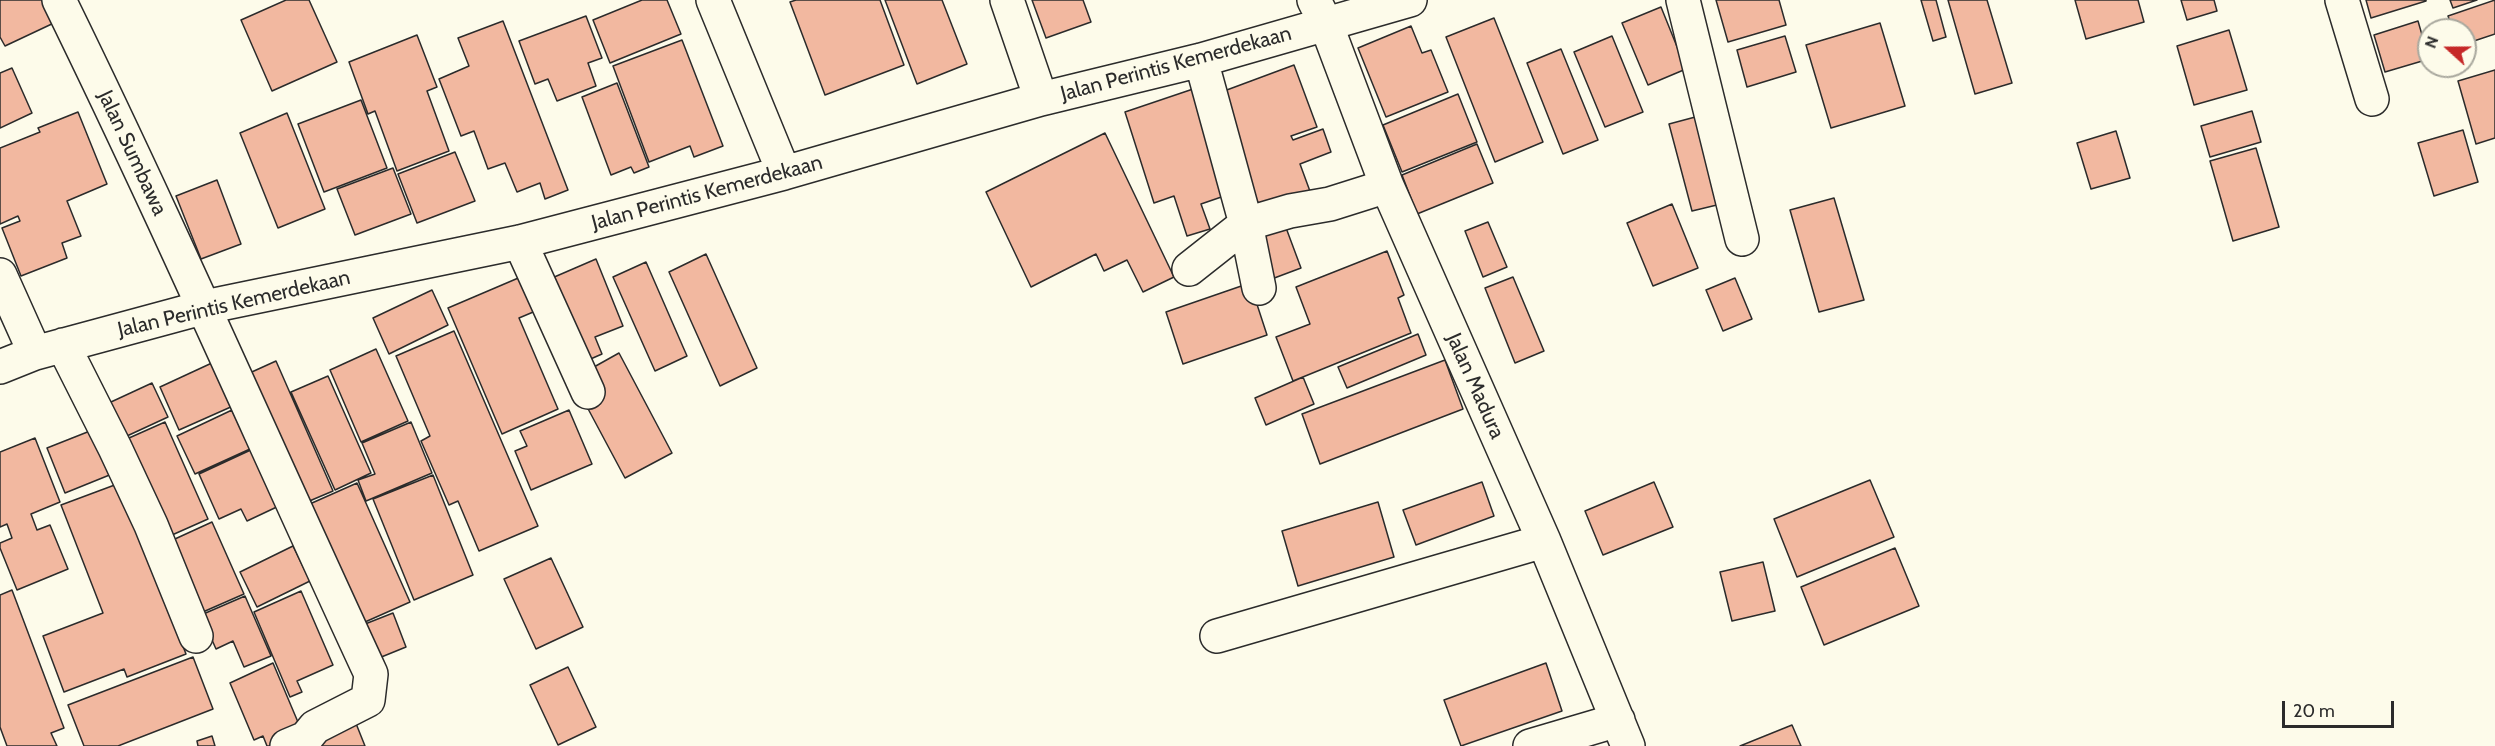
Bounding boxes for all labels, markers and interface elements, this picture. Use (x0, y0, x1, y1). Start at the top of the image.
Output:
north arrow (2417, 18, 2477, 78)
street label: Jalan Perintis Kemerdekaan (1058, 21, 1294, 107)
text: N (2421, 33, 2442, 51)
street label: Jalan Sumbawa (92, 87, 172, 219)
street label: Jalan Perintis Kemerdekaan (589, 150, 825, 236)
street label: Jalan Perintis Kemerdekaan (115, 265, 353, 343)
street label: Jalan Madura (1441, 329, 1509, 443)
scale bar (2285, 689, 2398, 727)
text: 20 m (2293, 700, 2335, 722)

